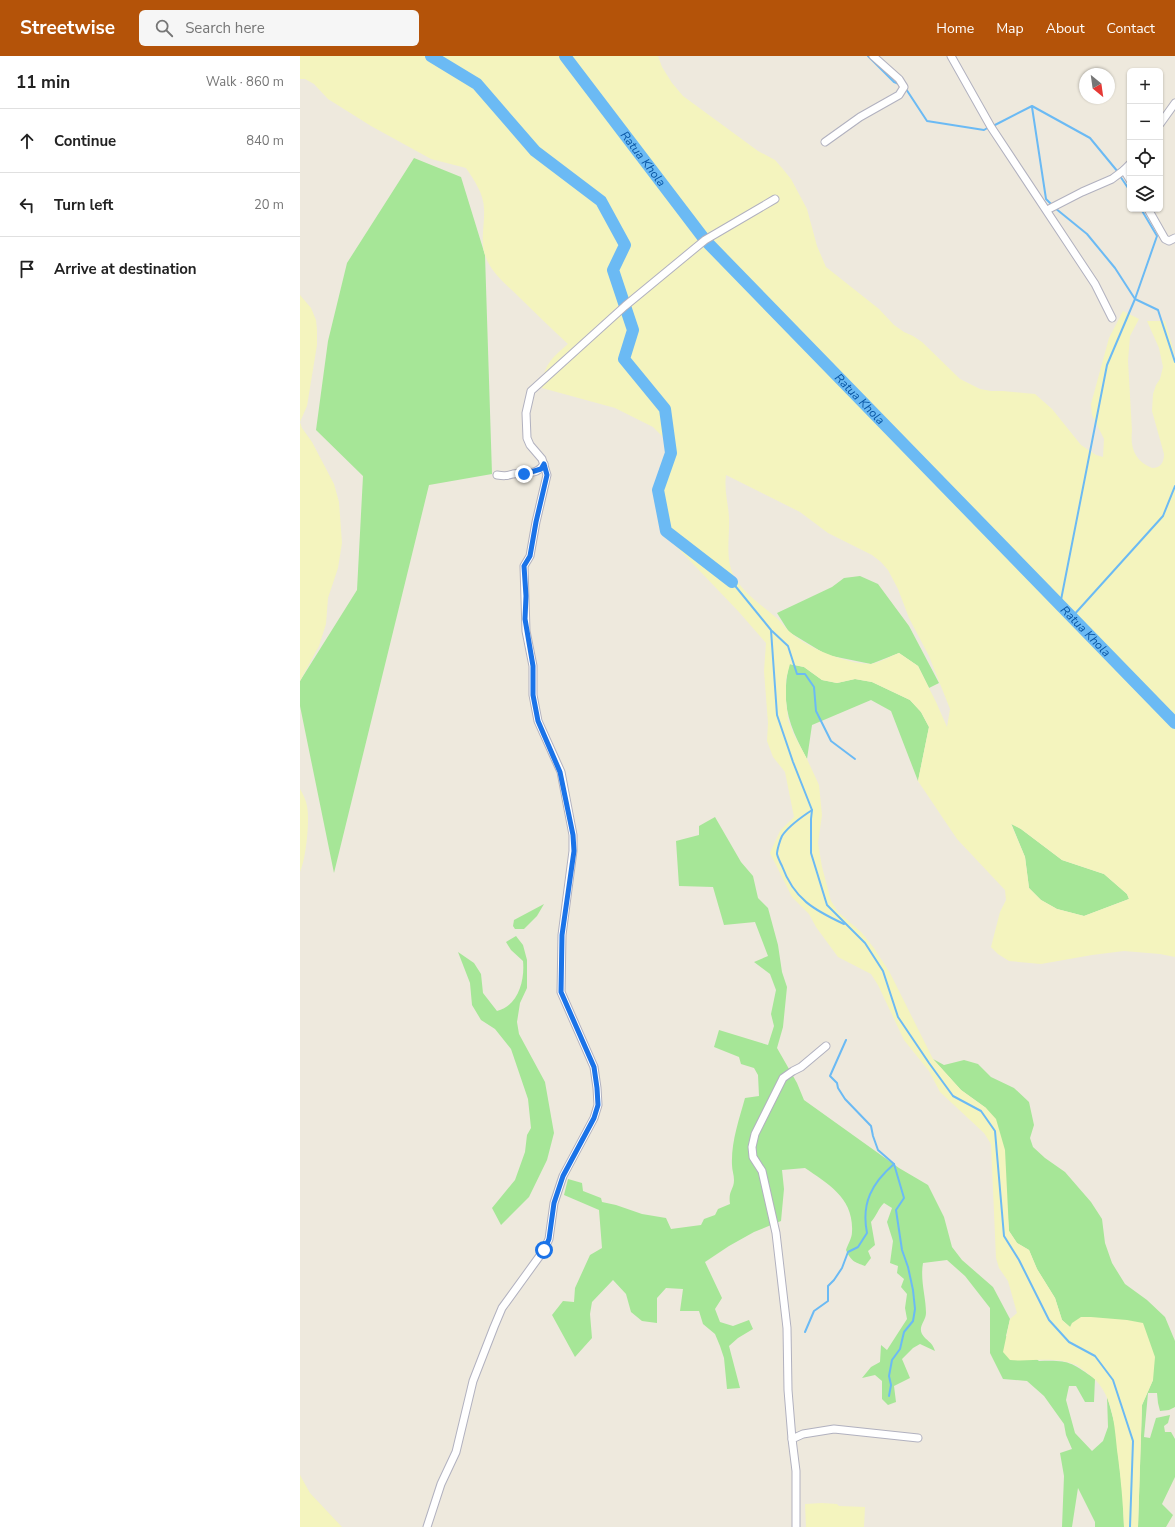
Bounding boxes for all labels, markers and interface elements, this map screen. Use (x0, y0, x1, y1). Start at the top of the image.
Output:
search box (139, 10, 419, 46)
text: Streetwise (20, 15, 115, 41)
icon: search (153, 17, 175, 39)
text: Search here (185, 18, 265, 38)
text: Home (936, 19, 974, 38)
text: Map (996, 19, 1024, 38)
text: About (1046, 19, 1085, 38)
text: Contact (1107, 19, 1155, 38)
north arrow (1079, 68, 1115, 104)
map controls (1127, 68, 1163, 212)
button: + (1127, 68, 1163, 104)
text: 11 min (16, 71, 70, 94)
text: Walk · 860 m (206, 73, 284, 91)
button: − (1127, 104, 1163, 140)
water label: Ratua Khola (617, 128, 669, 190)
icon: ahead (16, 130, 38, 152)
text: Continue (54, 131, 116, 151)
text: 840 m (246, 132, 284, 150)
button: locate (1127, 140, 1163, 176)
button: layers (1127, 176, 1163, 212)
icon: left (16, 194, 38, 216)
text: Turn left (54, 195, 113, 215)
text: 20 m (254, 196, 284, 214)
icon: arrive (16, 258, 38, 280)
text: Arrive at destination (54, 259, 197, 279)
water label: Ratua Khola (831, 370, 888, 428)
route end (515, 465, 533, 483)
water label: Ratua Khola (1057, 602, 1114, 660)
route start (535, 1241, 553, 1259)

